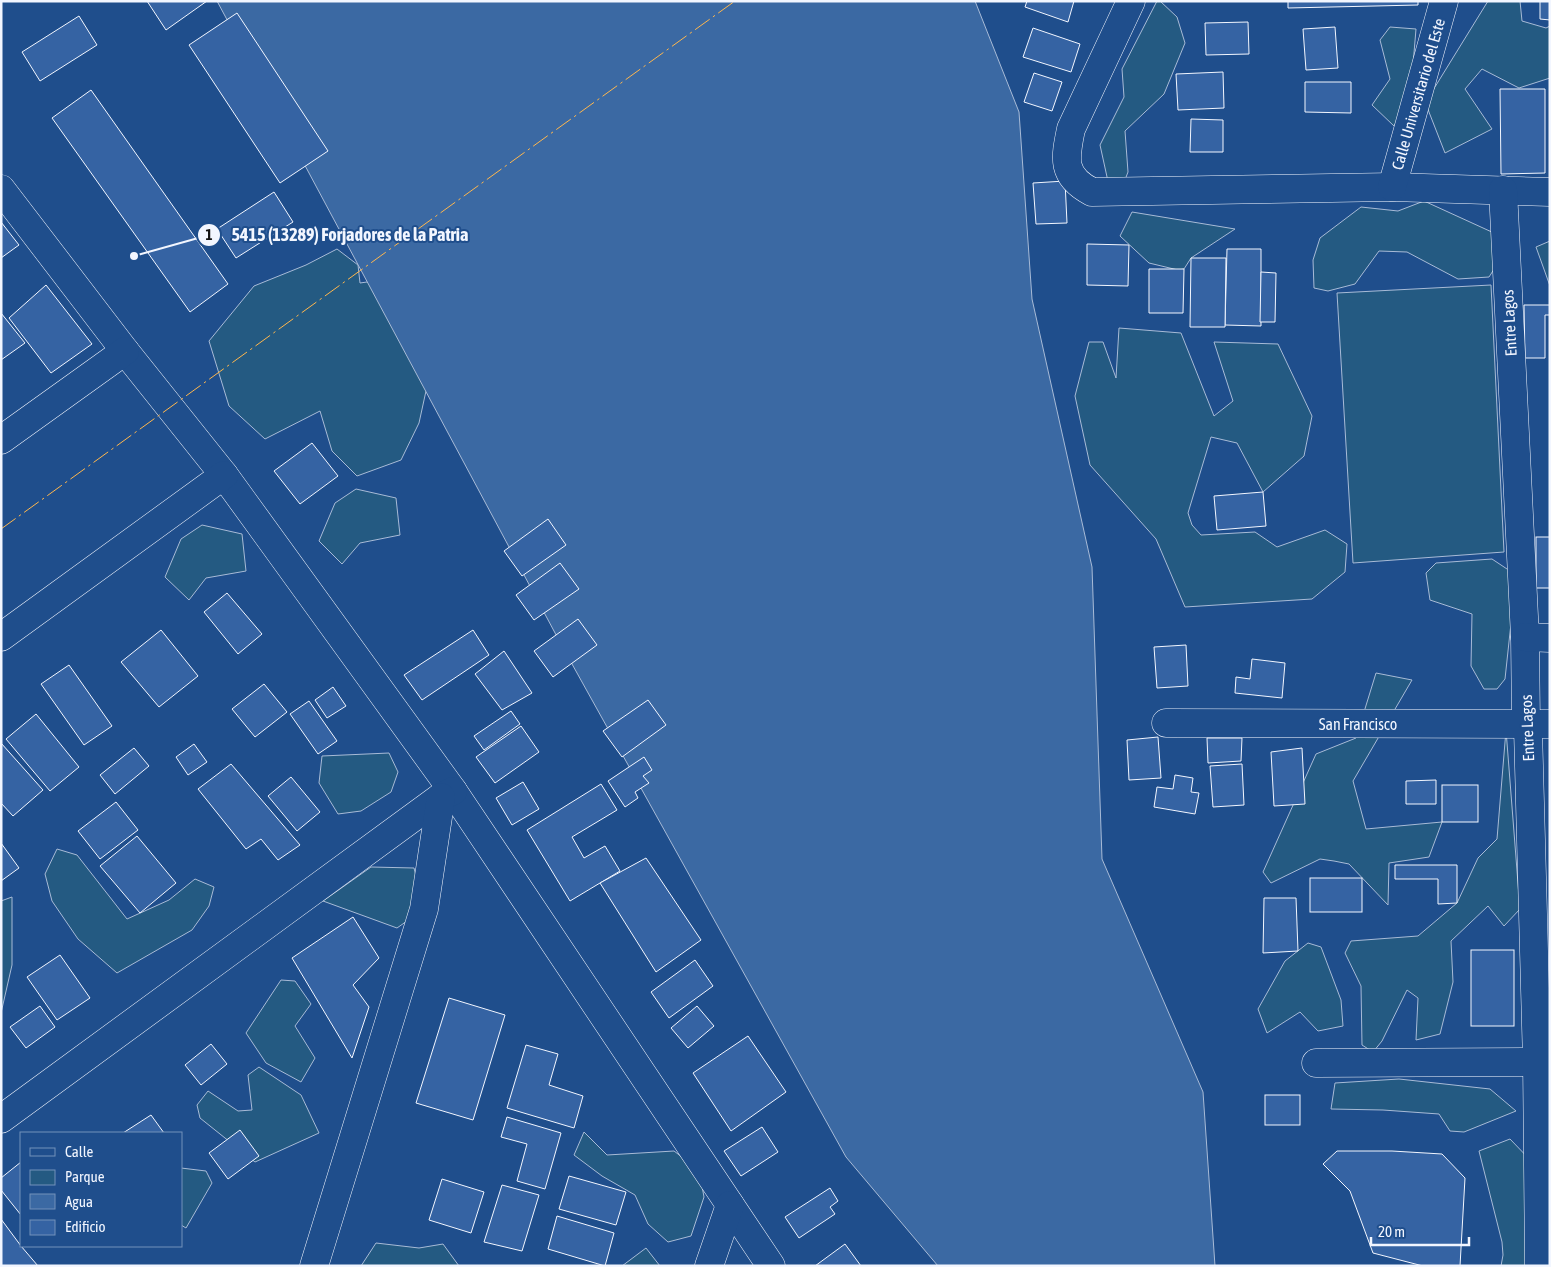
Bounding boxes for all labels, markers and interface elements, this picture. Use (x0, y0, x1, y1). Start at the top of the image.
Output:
street label: Calle Universitario del Este (1388, 16, 1448, 172)
callout: 5415 (13289) Forjadores de la Patria (197, 219, 479, 252)
text: 5415 (13289) Forjadores de la Patria (232, 224, 468, 245)
text: 1 (205, 226, 213, 243)
street label: Entre Lagos (1498, 289, 1521, 357)
street label: Entre Lagos (1517, 694, 1538, 762)
street label: San Francisco (1319, 715, 1397, 733)
legend (20, 1132, 182, 1247)
text: Calle (65, 1143, 94, 1160)
text: Parque (65, 1168, 105, 1185)
text: Agua (65, 1193, 93, 1210)
scale bar (1371, 1214, 1468, 1246)
text: Edificio (65, 1218, 106, 1235)
text: 20 m (1378, 1223, 1405, 1240)

